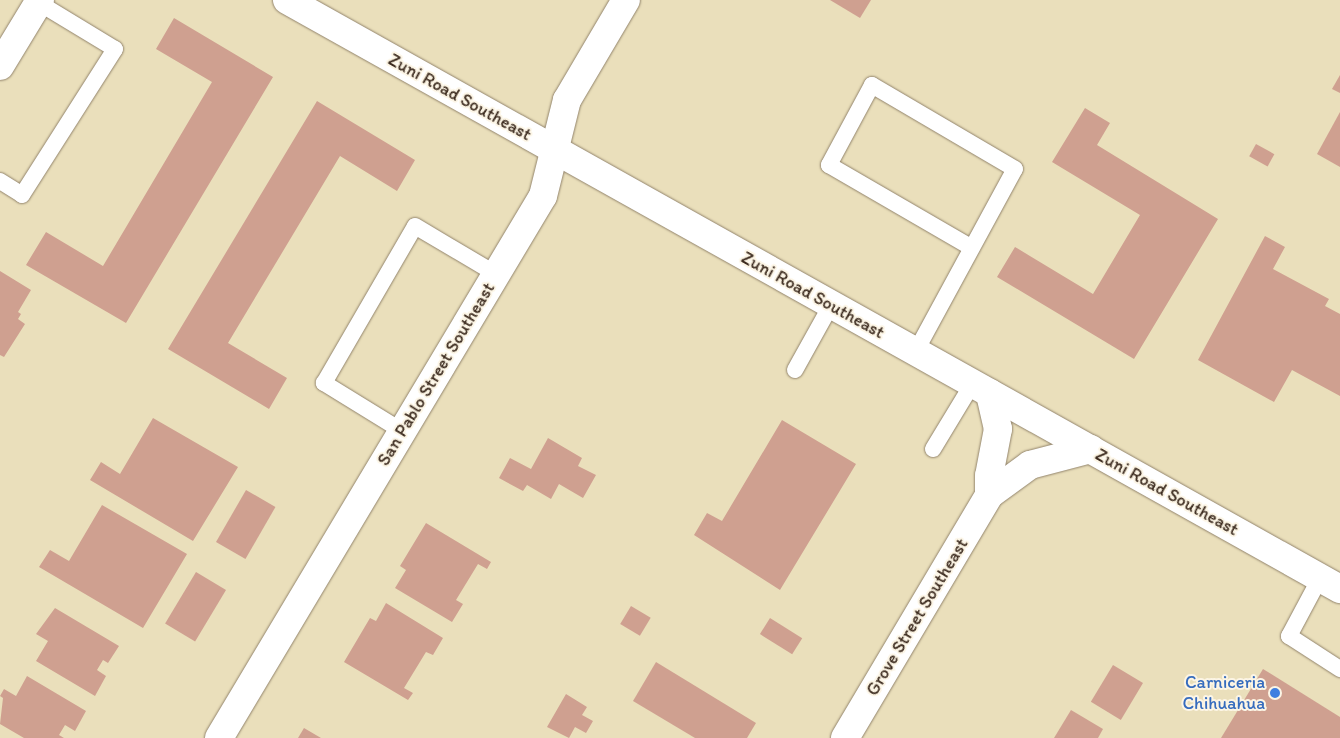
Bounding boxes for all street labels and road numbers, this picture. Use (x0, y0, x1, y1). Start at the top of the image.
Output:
street label: Zuni Road Southeast (385, 49, 535, 145)
street label: Zuni Road Southeast (738, 247, 888, 343)
street label: San Pablo Street Southeast (373, 278, 499, 470)
street label: Zuni Road Southeast (1092, 444, 1242, 540)
street label: Grove Street Southeast (862, 535, 972, 699)

